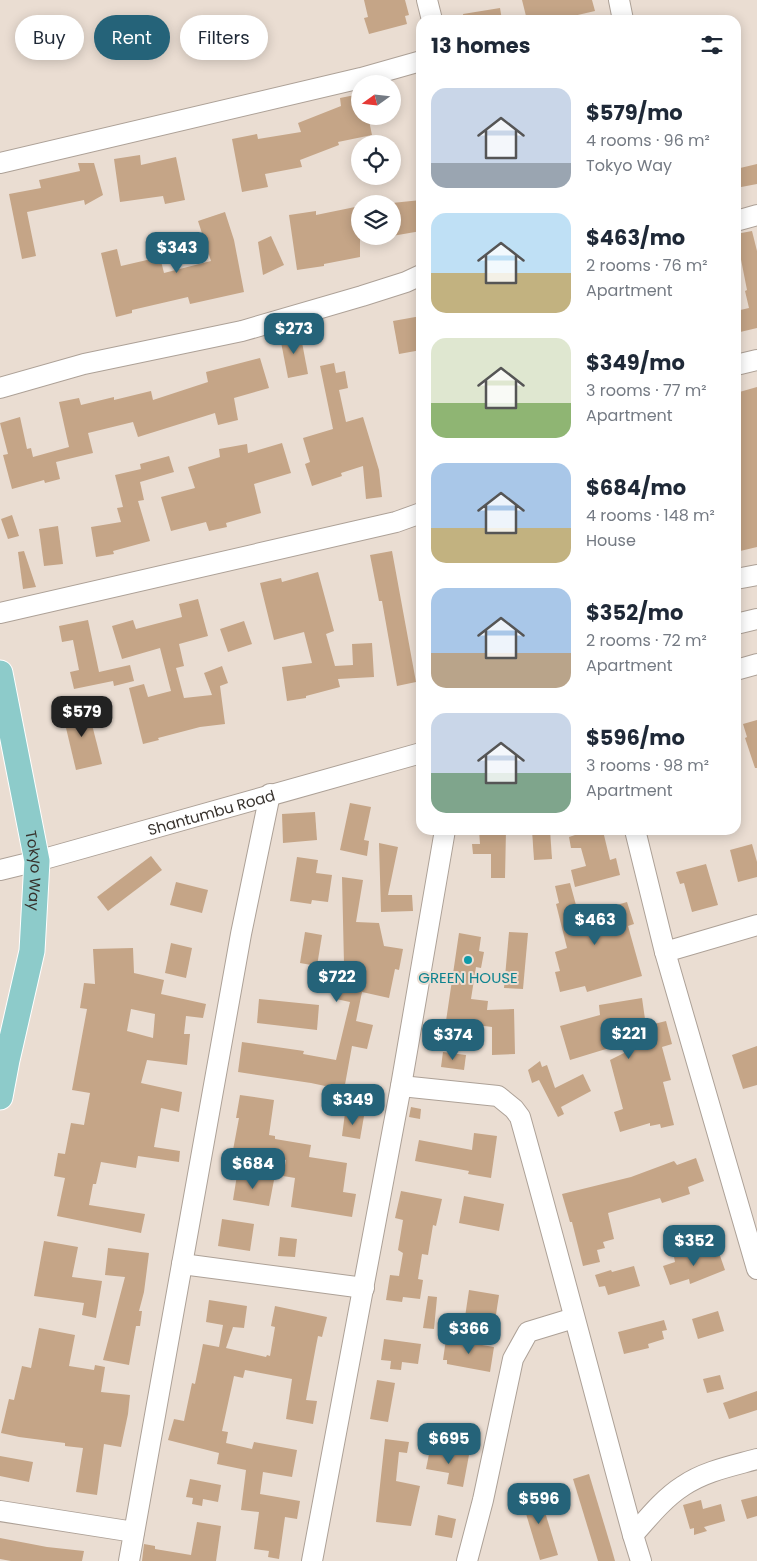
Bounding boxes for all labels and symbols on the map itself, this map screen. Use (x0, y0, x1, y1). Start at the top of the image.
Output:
north arrow (351, 75, 401, 125)
pin: $343 (147, 232, 207, 274)
pin: $273 (264, 312, 324, 355)
pin: $579 (52, 696, 112, 738)
street label: Shantumbu Road (145, 784, 277, 840)
street label: Tokyo Way (21, 829, 48, 912)
pin: $463 (565, 904, 625, 946)
marker: GREEN HOUSE (462, 954, 474, 966)
pin: $722 (307, 960, 367, 1003)
place label: GREEN HOUSE (418, 967, 518, 988)
pin: $374 (423, 1018, 483, 1061)
pin: $221 (599, 1018, 659, 1060)
pin: $349 (323, 1084, 383, 1126)
pin: $684 (223, 1148, 283, 1190)
pin: $352 (664, 1224, 724, 1267)
pin: $366 (439, 1312, 499, 1355)
pin: $695 (419, 1422, 479, 1465)
pin: $596 (509, 1482, 569, 1525)

